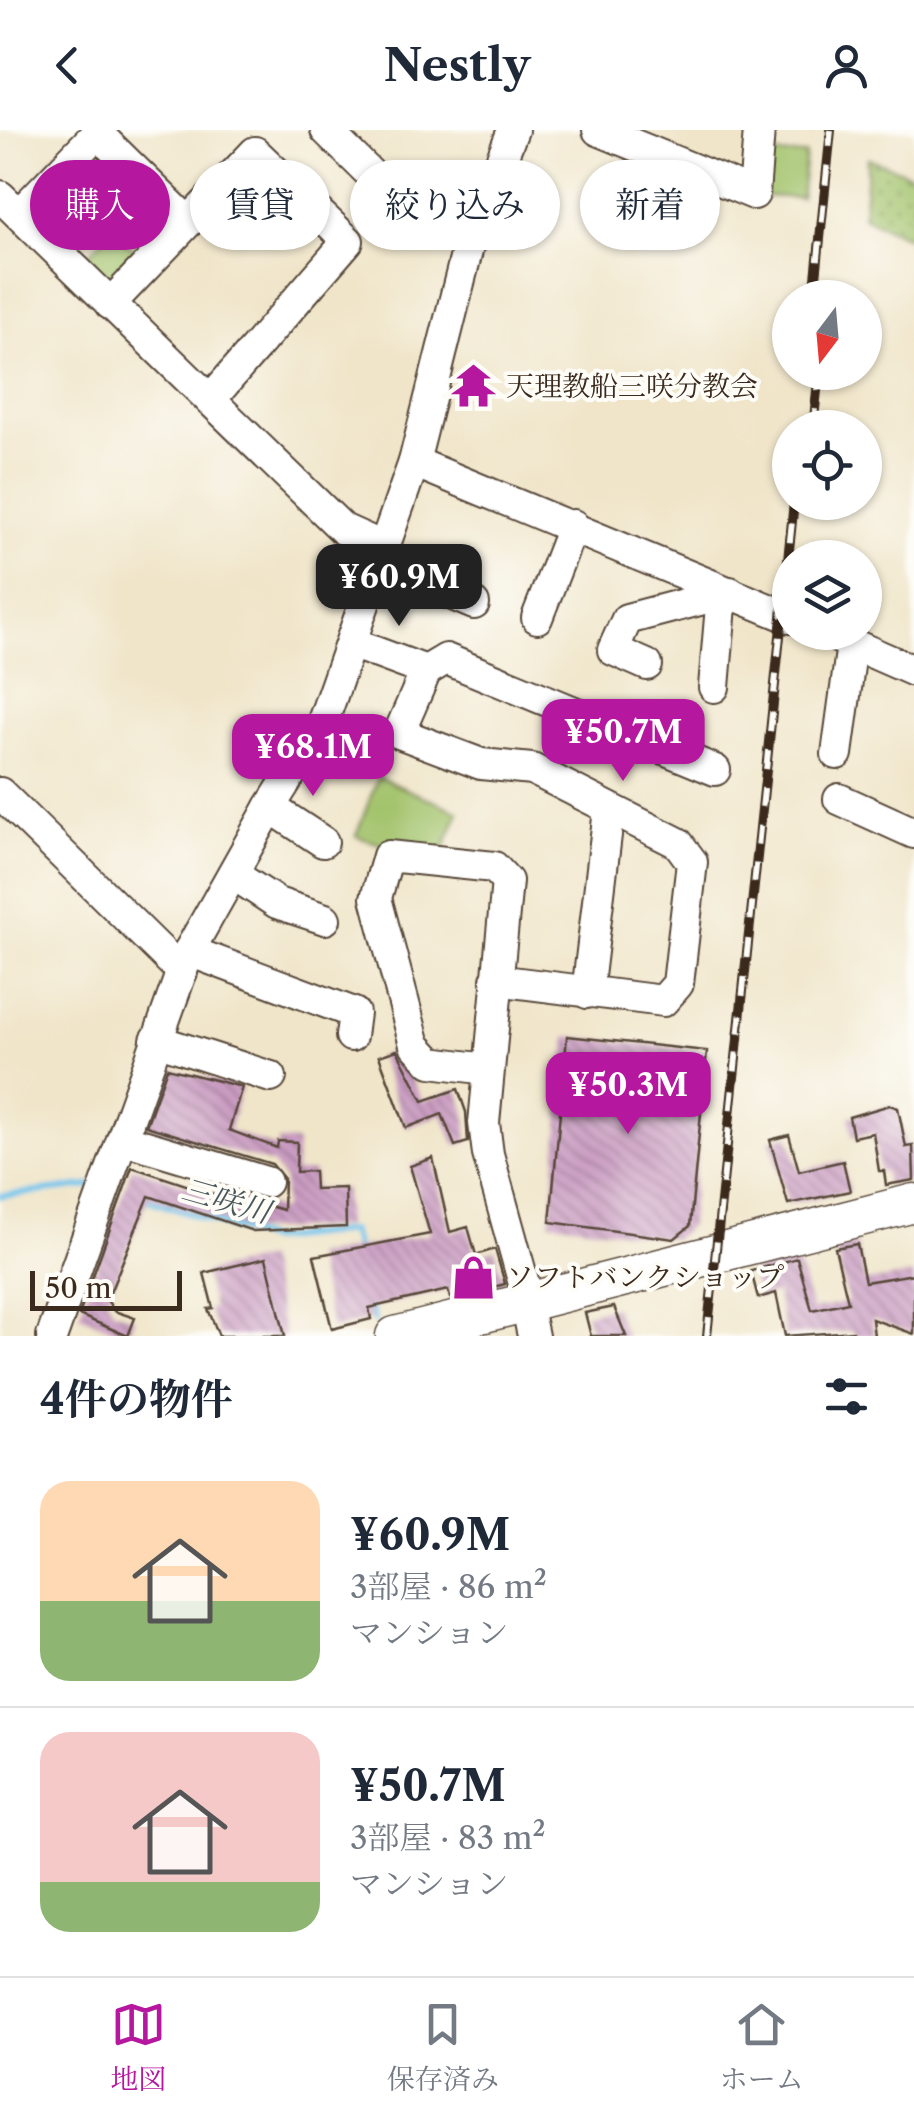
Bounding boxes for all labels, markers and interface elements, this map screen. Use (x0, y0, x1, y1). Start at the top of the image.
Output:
text: Nestly (384, 37, 530, 93)
icon: back (40, 38, 95, 93)
icon: person (819, 38, 874, 93)
chip: 購入 (30, 160, 170, 250)
chip: 賃貸 (190, 160, 330, 250)
chip: 絞り込み (350, 160, 560, 250)
chip: 新着 (580, 160, 720, 250)
north arrow (772, 280, 882, 390)
map controls (772, 280, 882, 650)
temple icon: 天理教船三咲分教会 (449, 362, 497, 410)
place label: 天理教船三咲分教会 (506, 369, 758, 403)
button: locate (772, 410, 882, 520)
button: layers (772, 540, 882, 650)
pin: ¥60.9M (318, 544, 480, 629)
text: ¥60.9M (338, 557, 460, 596)
pin: ¥50.7M (542, 699, 704, 784)
text: ¥50.7M (564, 712, 682, 751)
pin: ¥68.1M (232, 714, 394, 799)
text: ¥68.1M (254, 727, 372, 766)
pin: ¥50.3M (547, 1052, 709, 1137)
text: ¥50.3M (568, 1065, 688, 1104)
water label: 三咲川 (178, 1170, 277, 1232)
shop icon: ソフトバンクショップ (449, 1253, 497, 1301)
place label: ソフトバンクショップ (506, 1260, 784, 1294)
scale bar (30, 1266, 182, 1310)
text: 50 m (45, 1271, 112, 1305)
icon: filters (819, 1369, 874, 1424)
text: 4件の物件 (40, 1373, 233, 1425)
text: ¥60.9M (350, 1509, 510, 1561)
icon: home (120, 1521, 240, 1641)
text: 3部屋 · 86 m² (350, 1567, 547, 1606)
text: マンション (350, 1613, 509, 1652)
text: ¥50.7M (350, 1760, 506, 1812)
icon: home (120, 1772, 240, 1892)
text: 3部屋 · 83 m² (350, 1818, 546, 1857)
text: マンション (350, 1864, 509, 1903)
tab: 地図 (110, 1997, 166, 2097)
tab: 保存済み (387, 1997, 499, 2097)
tab: ホーム (720, 1997, 804, 2097)

